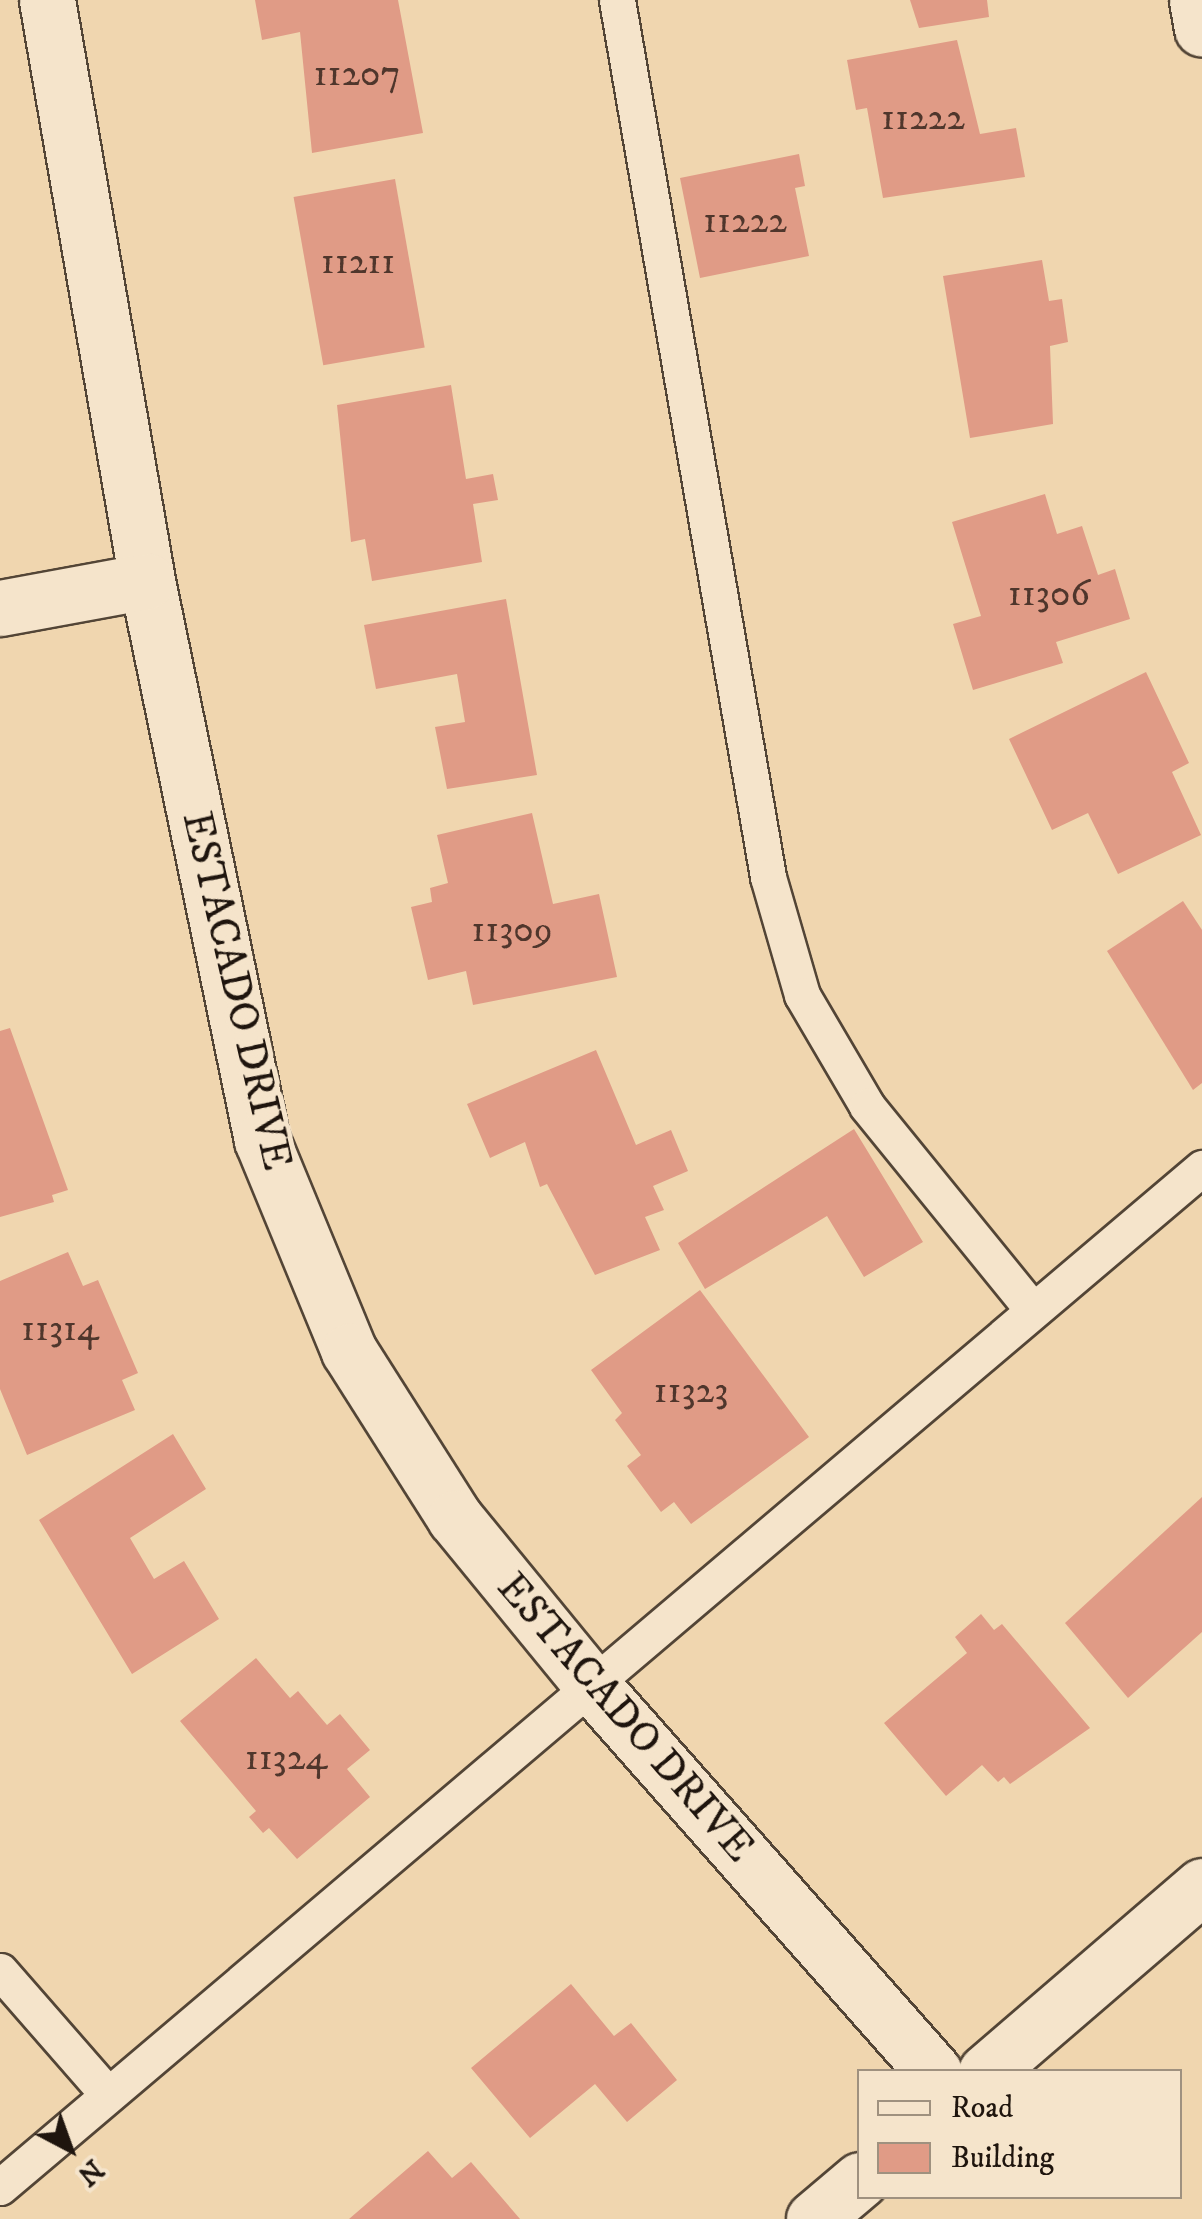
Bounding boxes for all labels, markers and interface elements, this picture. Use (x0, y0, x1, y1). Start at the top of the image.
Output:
house number: 11207 (313, 52, 401, 98)
house number: 11222 (881, 96, 965, 142)
house number: 11222 (703, 199, 787, 245)
house number: 11211 (321, 240, 395, 286)
house number: 11306 (1008, 572, 1090, 618)
street label: ESTACADO DRIVE (170, 807, 302, 1175)
house number: 11309 (471, 908, 553, 954)
house number: 11314 (21, 1307, 99, 1353)
house number: 11323 (654, 1369, 728, 1415)
street label: ESTACADO DRIVE (486, 1563, 764, 1873)
house number: 11324 (245, 1736, 327, 1782)
legend (857, 2069, 1182, 2199)
text: Road (951, 2090, 1013, 2127)
north arrow (20, 2099, 120, 2199)
text: Building (951, 2140, 1054, 2177)
text: N (70, 2151, 110, 2193)

